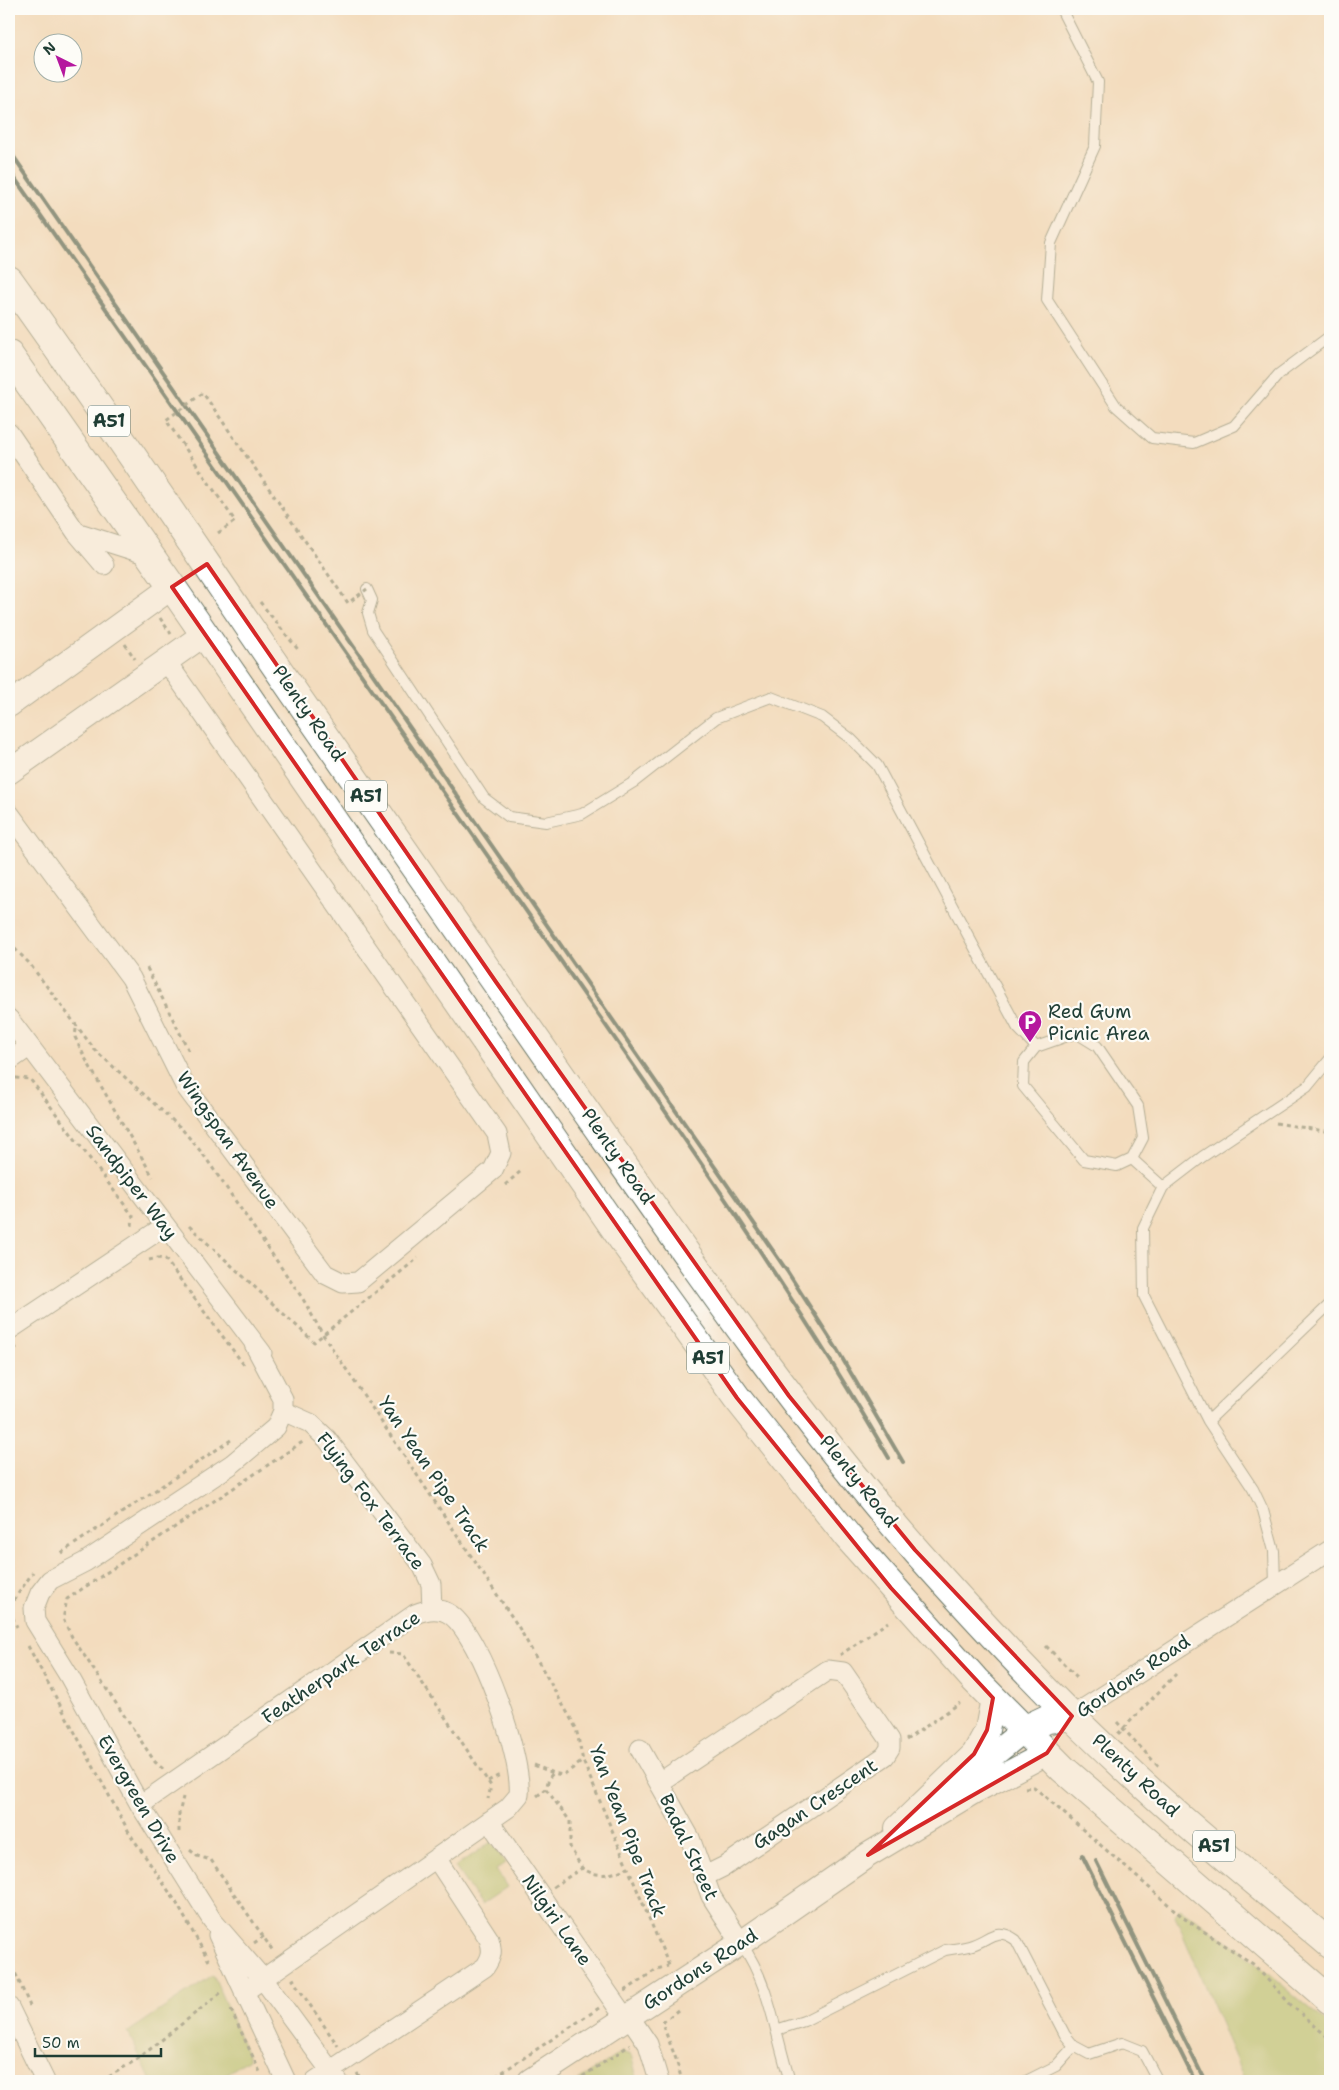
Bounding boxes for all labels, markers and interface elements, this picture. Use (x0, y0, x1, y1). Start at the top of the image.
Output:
north arrow (32, 32, 82, 82)
text: N (39, 38, 59, 59)
road number: A51 (88, 406, 130, 436)
street label: Plenty Road (267, 660, 351, 766)
road number: A51 (345, 780, 387, 811)
place label: Red Gum Picnic Area (1048, 999, 1150, 1046)
parking icon: Red Gum Picnic Area (1017, 1009, 1043, 1043)
street label: Wingspan Avenue (171, 1066, 285, 1214)
street label: Plenty Road (576, 1103, 660, 1209)
street label: Sandpiper Way (80, 1119, 184, 1245)
road number: A51 (687, 1342, 729, 1374)
street label: Yan Yean Pipe Track (372, 1391, 496, 1557)
street label: Flying Fox Terrace (311, 1427, 431, 1575)
street label: Plenty Road (814, 1430, 904, 1532)
street label: Featherpark Terrace (257, 1605, 425, 1729)
street label: Gordons Road (1071, 1629, 1195, 1723)
street label: Plenty Road (1087, 1728, 1185, 1822)
street label: Evergreen Drive (92, 1730, 186, 1868)
street label: Yan Yean Pipe Track (584, 1741, 672, 1921)
street label: Gagan Crescent (748, 1753, 882, 1855)
street label: Badal Street (653, 1790, 725, 1904)
road number: A51 (1193, 1830, 1235, 1862)
street label: Nilgiri Lane (516, 1869, 598, 1971)
street label: Gordons Road (638, 1922, 762, 2016)
scale bar (35, 2025, 161, 2057)
text: 50 m (42, 2033, 80, 2053)

